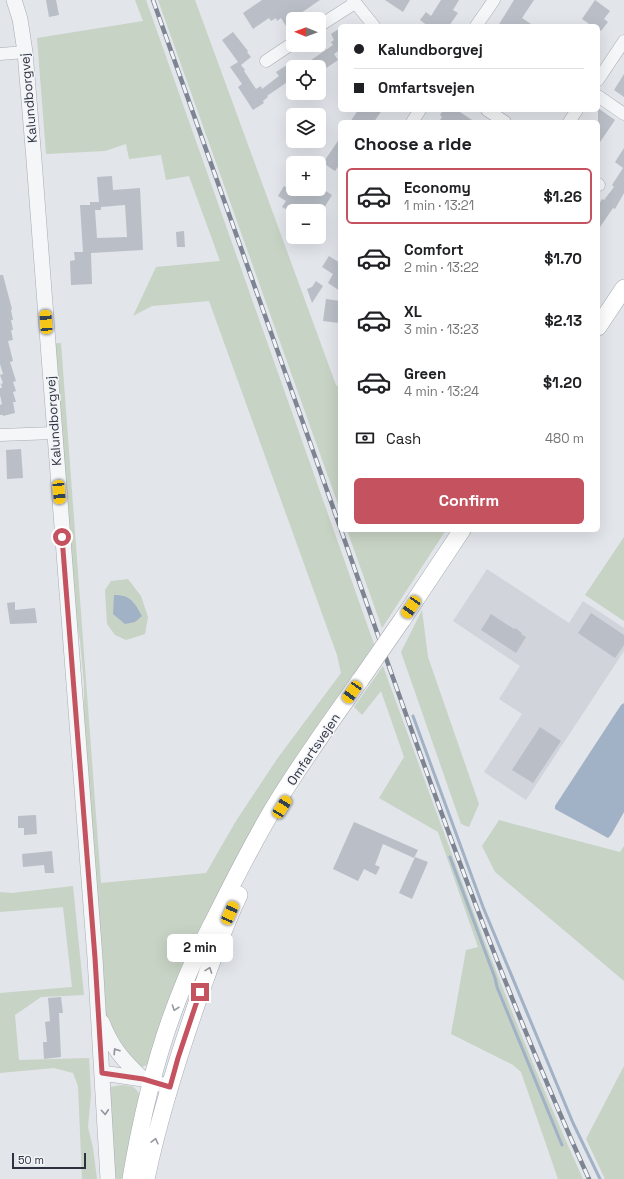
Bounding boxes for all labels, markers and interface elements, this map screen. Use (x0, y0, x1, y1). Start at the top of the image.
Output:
north arrow (286, 12, 326, 52)
map controls (286, 12, 326, 244)
text: Kalundborgvej (378, 40, 483, 59)
street label: Kalundborgvej (16, 52, 41, 144)
button: locate (286, 60, 326, 100)
text: Omfartsvejen (378, 78, 475, 97)
button: layers (286, 108, 326, 148)
text: Choose a ride (354, 132, 472, 155)
button: + (286, 156, 326, 196)
icon: car (356, 178, 392, 214)
text: Economy (404, 178, 471, 197)
text: $1.26 (543, 187, 582, 206)
text: 1 min · 13:21 (404, 197, 474, 214)
button: − (286, 204, 326, 244)
icon: car (356, 240, 392, 276)
text: Comfort (404, 240, 464, 259)
text: $1.70 (544, 249, 582, 268)
text: 2 min · 13:22 (404, 259, 479, 276)
icon: car (356, 302, 392, 338)
text: XL (404, 302, 422, 321)
car (39, 310, 53, 334)
text: $2.13 (544, 311, 582, 330)
text: 3 min · 13:23 (404, 321, 479, 338)
icon: car (356, 364, 392, 400)
text: Green (404, 364, 446, 383)
text: $1.20 (543, 373, 582, 392)
street label: Kalundborgvej (42, 375, 65, 466)
text: 4 min · 13:24 (404, 383, 479, 400)
icon: cash (354, 427, 376, 449)
text: Cash (386, 429, 421, 448)
text: 480 m (545, 430, 584, 447)
button: Confirm (354, 478, 584, 524)
car (52, 480, 66, 504)
route start (53, 528, 71, 546)
car (399, 594, 423, 620)
car (340, 679, 364, 705)
street label: Omfartsvejen (283, 710, 344, 789)
car (271, 794, 293, 820)
car (220, 900, 240, 926)
callout: 2 min (167, 934, 233, 962)
text: 2 min (183, 939, 217, 956)
one-way arrow (204, 967, 212, 974)
route end (191, 983, 209, 1001)
one-way arrow (172, 1004, 180, 1011)
one-way arrow (113, 1048, 121, 1055)
one-way arrow (100, 1109, 109, 1115)
one-way arrow (151, 1138, 159, 1144)
scale bar (12, 1151, 86, 1170)
text: 50 m (18, 1153, 44, 1167)

